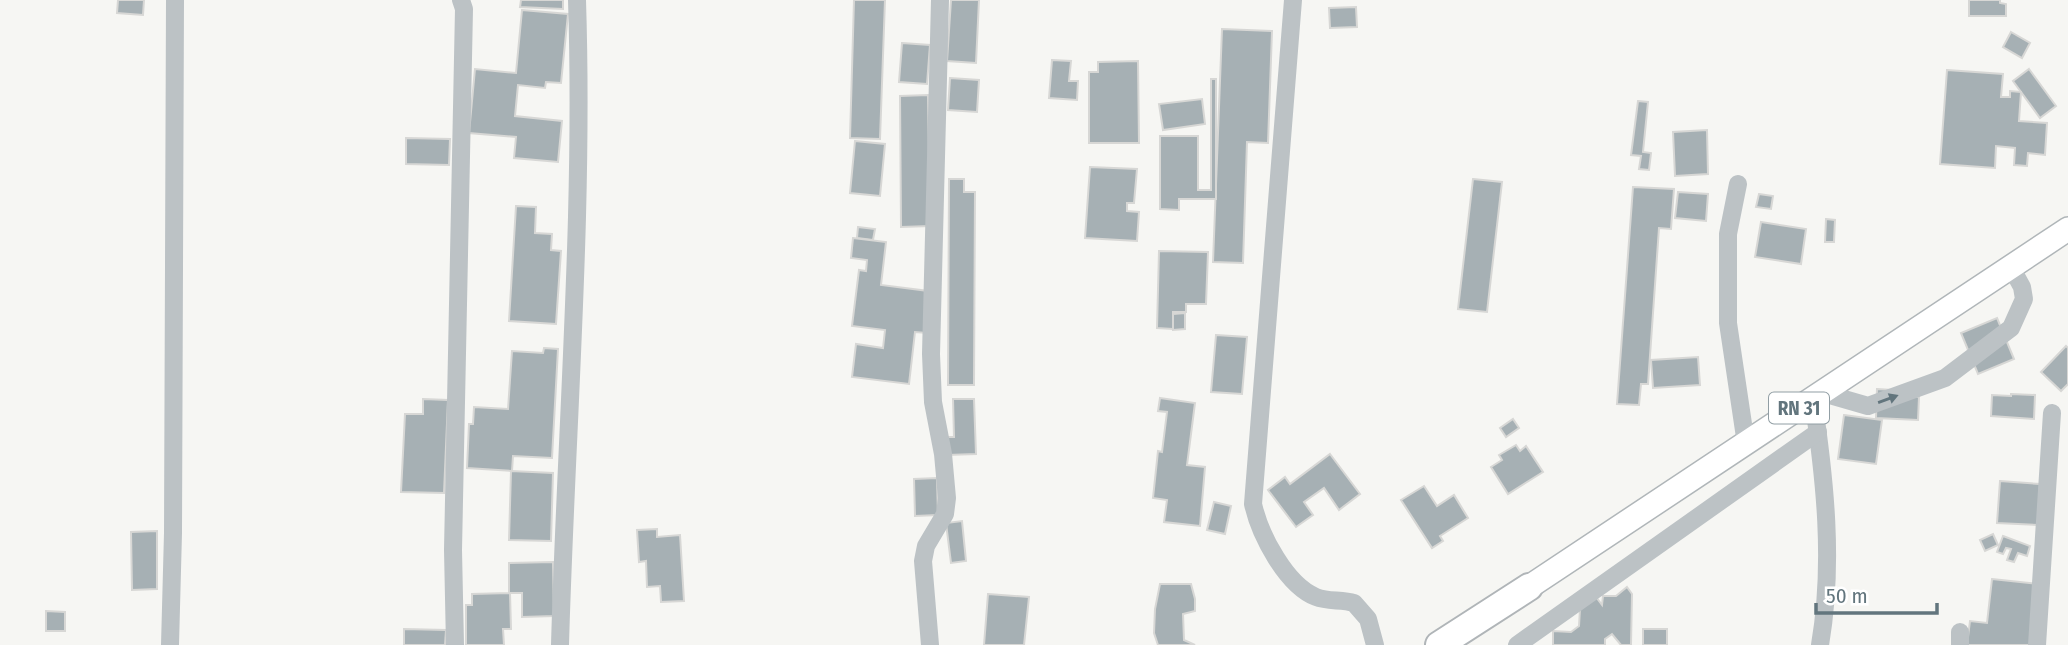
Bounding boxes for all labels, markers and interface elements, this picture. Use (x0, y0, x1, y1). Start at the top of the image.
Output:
road number: RN 31 (1769, 392, 1829, 424)
one-way arrow (1877, 393, 1898, 404)
scale bar (1816, 572, 1937, 616)
text: 50 m (1826, 583, 1868, 609)

